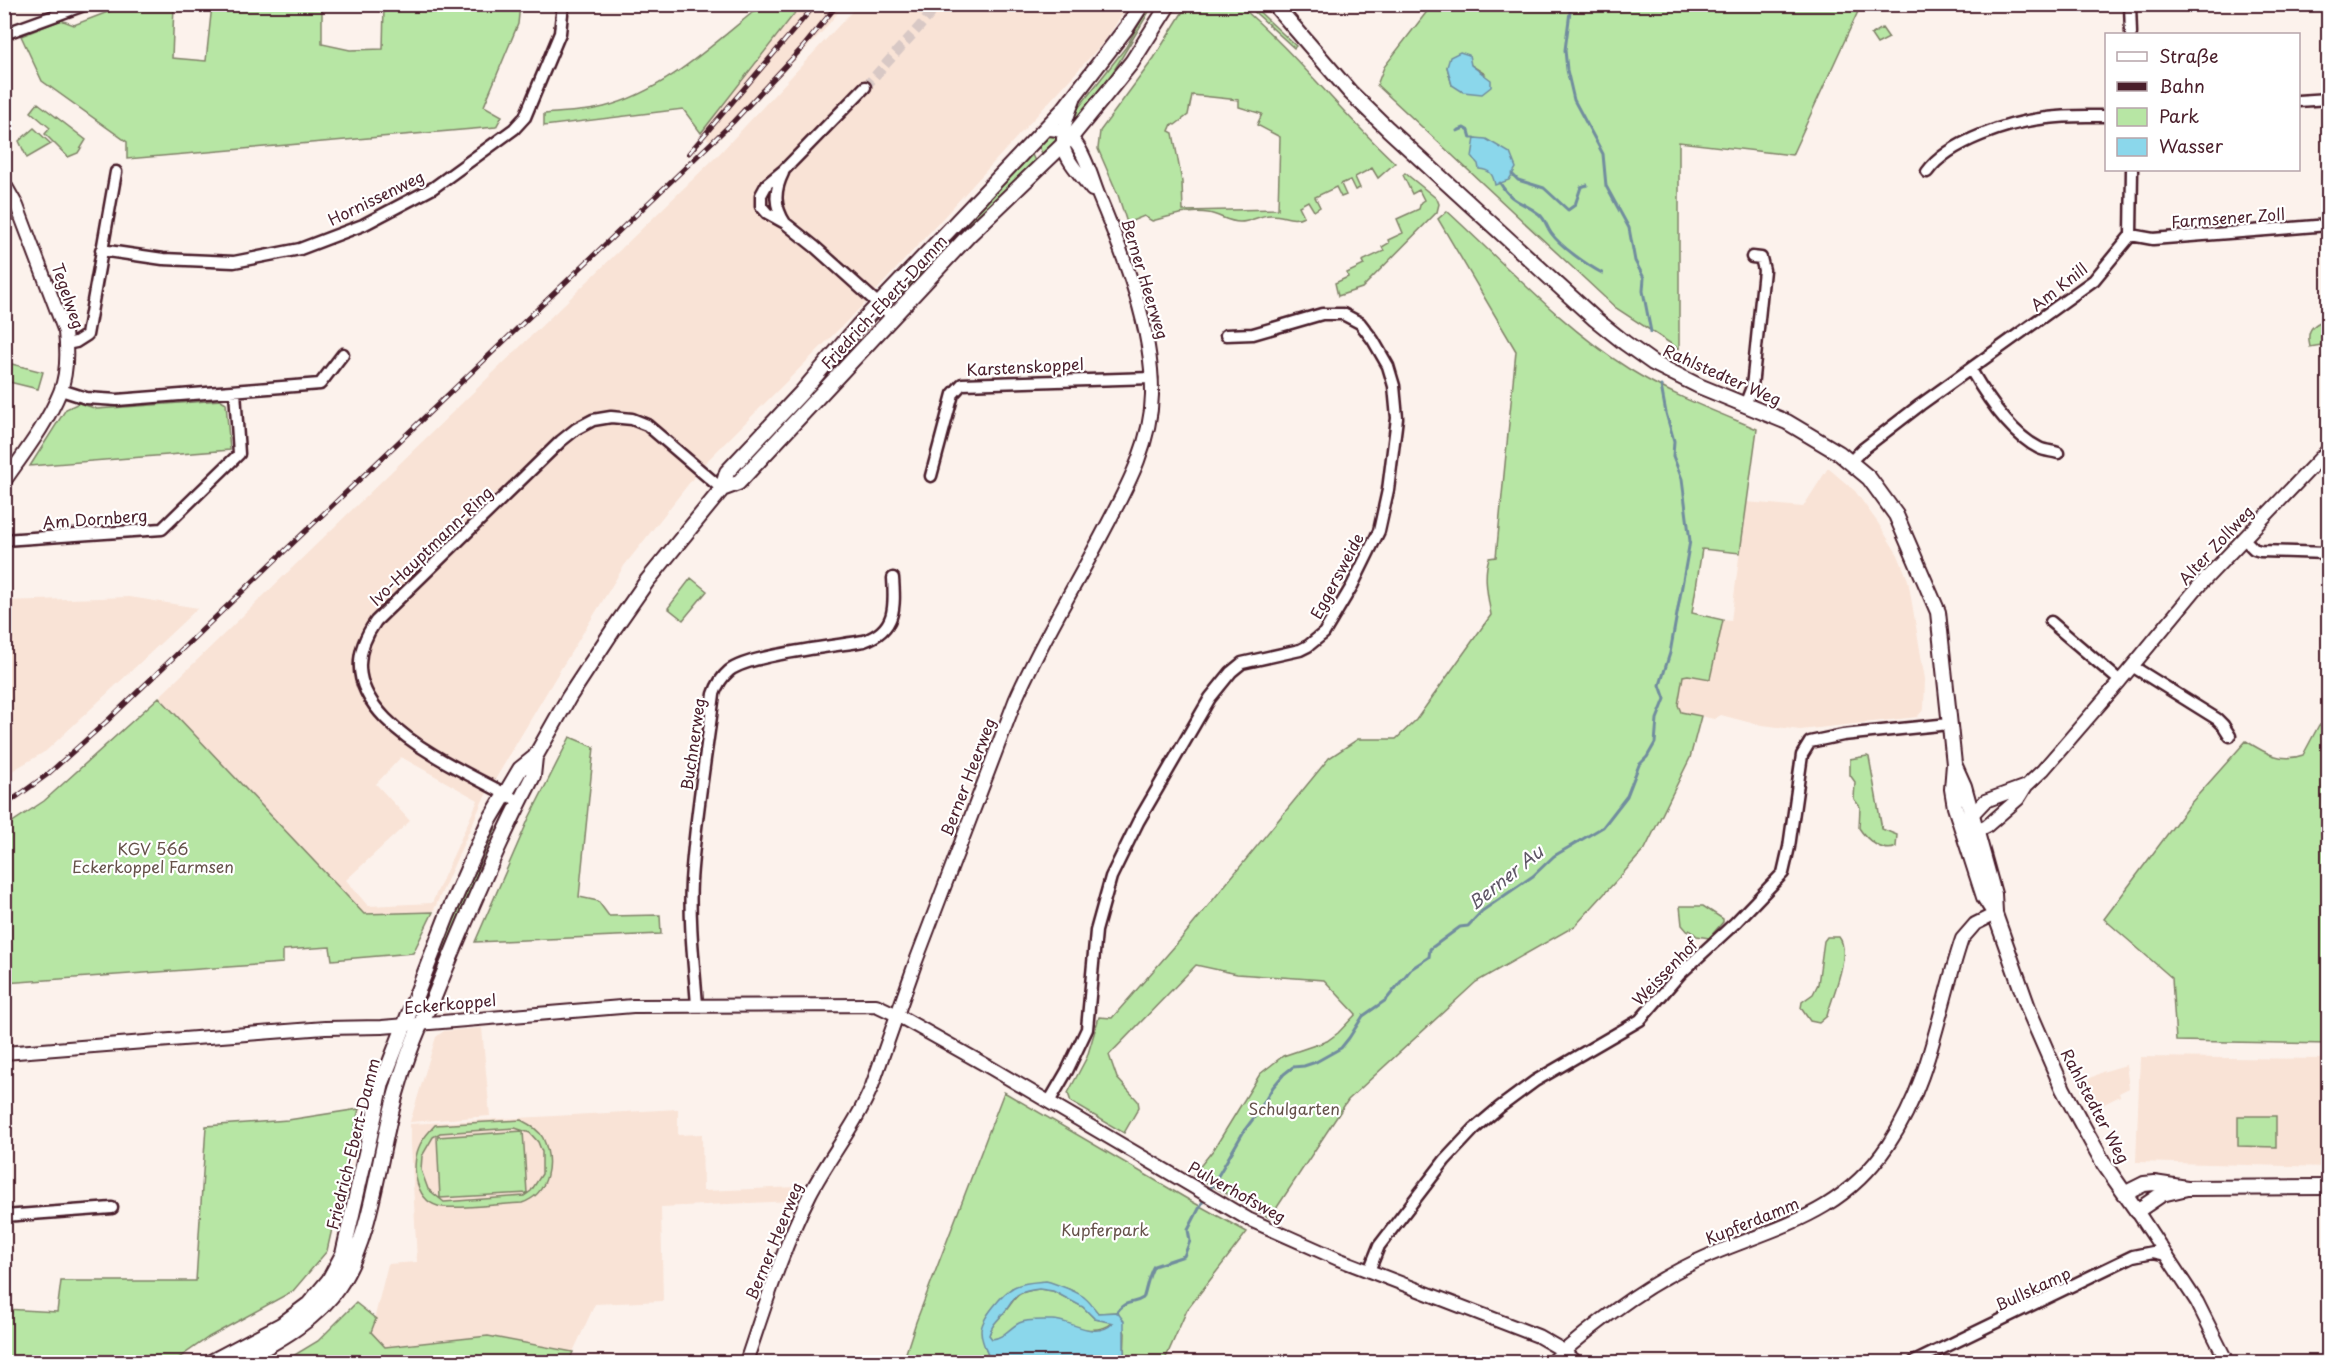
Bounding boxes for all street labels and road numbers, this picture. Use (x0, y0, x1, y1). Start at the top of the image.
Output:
street label: Hornissenweg (323, 163, 428, 231)
street label: Farmsener Zoll (2170, 201, 2286, 233)
street label: Berner Heerweg (1116, 215, 1176, 342)
street label: Friedrich-Ebert-Damm (815, 229, 952, 374)
street label: Am Knill (2025, 256, 2092, 316)
street label: Tegelweg (46, 260, 91, 332)
street label: Rahlstedter Weg (1660, 337, 1785, 411)
street label: Karstenskoppel (966, 351, 1084, 381)
street label: Ivo-Hauptmann-Ring (363, 480, 497, 611)
street label: Alter Zollweg (2172, 499, 2258, 589)
street label: Am Dornberg (42, 502, 148, 534)
street label: Eggersweide (1303, 528, 1369, 623)
street label: Buchnerweg (674, 696, 710, 792)
street label: Berner Heerweg (933, 714, 1001, 839)
street label: Weissenhof (1626, 931, 1704, 1010)
street label: Eckerkoppel (403, 987, 497, 1019)
street label: Rahlstedter Weg (2055, 1044, 2136, 1167)
street label: Friedrich-Ebert-Damm (319, 1056, 385, 1232)
street label: Pulverhofsweg (1184, 1154, 1291, 1228)
street label: Berner Heerweg (739, 1178, 808, 1303)
street label: Kupferdamm (1701, 1190, 1802, 1250)
street label: Bullskamp (1991, 1260, 2074, 1316)

